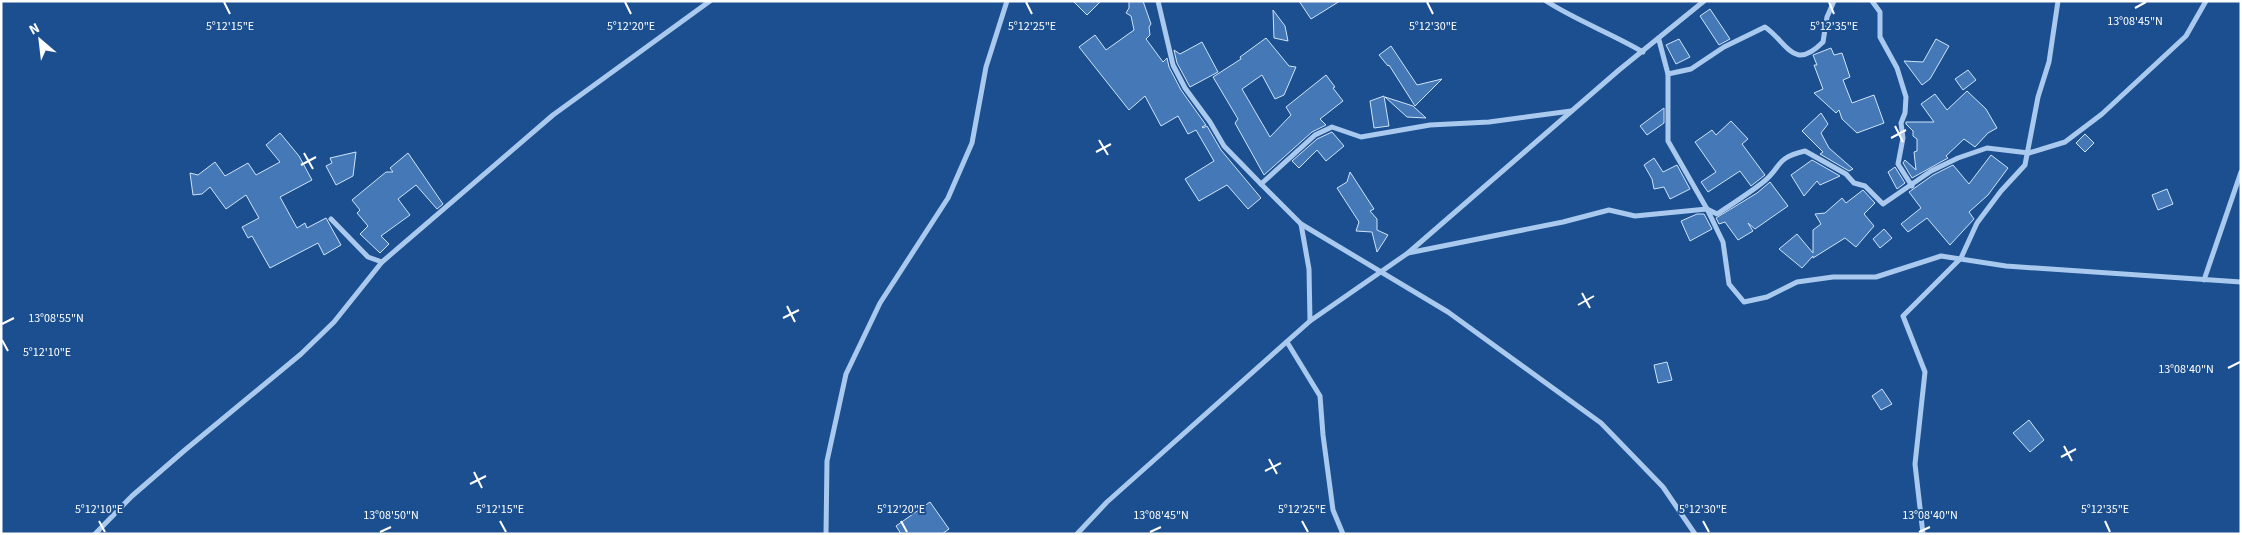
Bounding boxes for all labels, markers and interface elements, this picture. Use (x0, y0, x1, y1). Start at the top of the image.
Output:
text: 13°08'45"N (2107, 13, 2163, 30)
north arrow (15, 15, 65, 65)
text: N (26, 18, 43, 40)
text: 5°12'15"E (206, 18, 254, 35)
text: 5°12'20"E (607, 18, 655, 35)
text: 5°12'25"E (1008, 18, 1056, 35)
text: 5°12'30"E (1409, 18, 1457, 35)
text: 5°12'35"E (1810, 18, 1858, 35)
text: 13°08'55"N (28, 310, 84, 327)
text: 5°12'10"E (23, 344, 71, 361)
text: 13°08'40"N (2158, 361, 2214, 378)
text: 5°12'10"E (75, 501, 123, 518)
text: 5°12'15"E (476, 501, 524, 518)
text: 5°12'20"E (877, 501, 925, 518)
text: 5°12'25"E (1278, 501, 1326, 518)
text: 5°12'30"E (1679, 501, 1727, 518)
text: 5°12'35"E (2081, 501, 2129, 518)
text: 13°08'50"N (363, 507, 419, 524)
text: 13°08'45"N (1133, 507, 1189, 524)
text: 13°08'40"N (1902, 507, 1958, 524)

